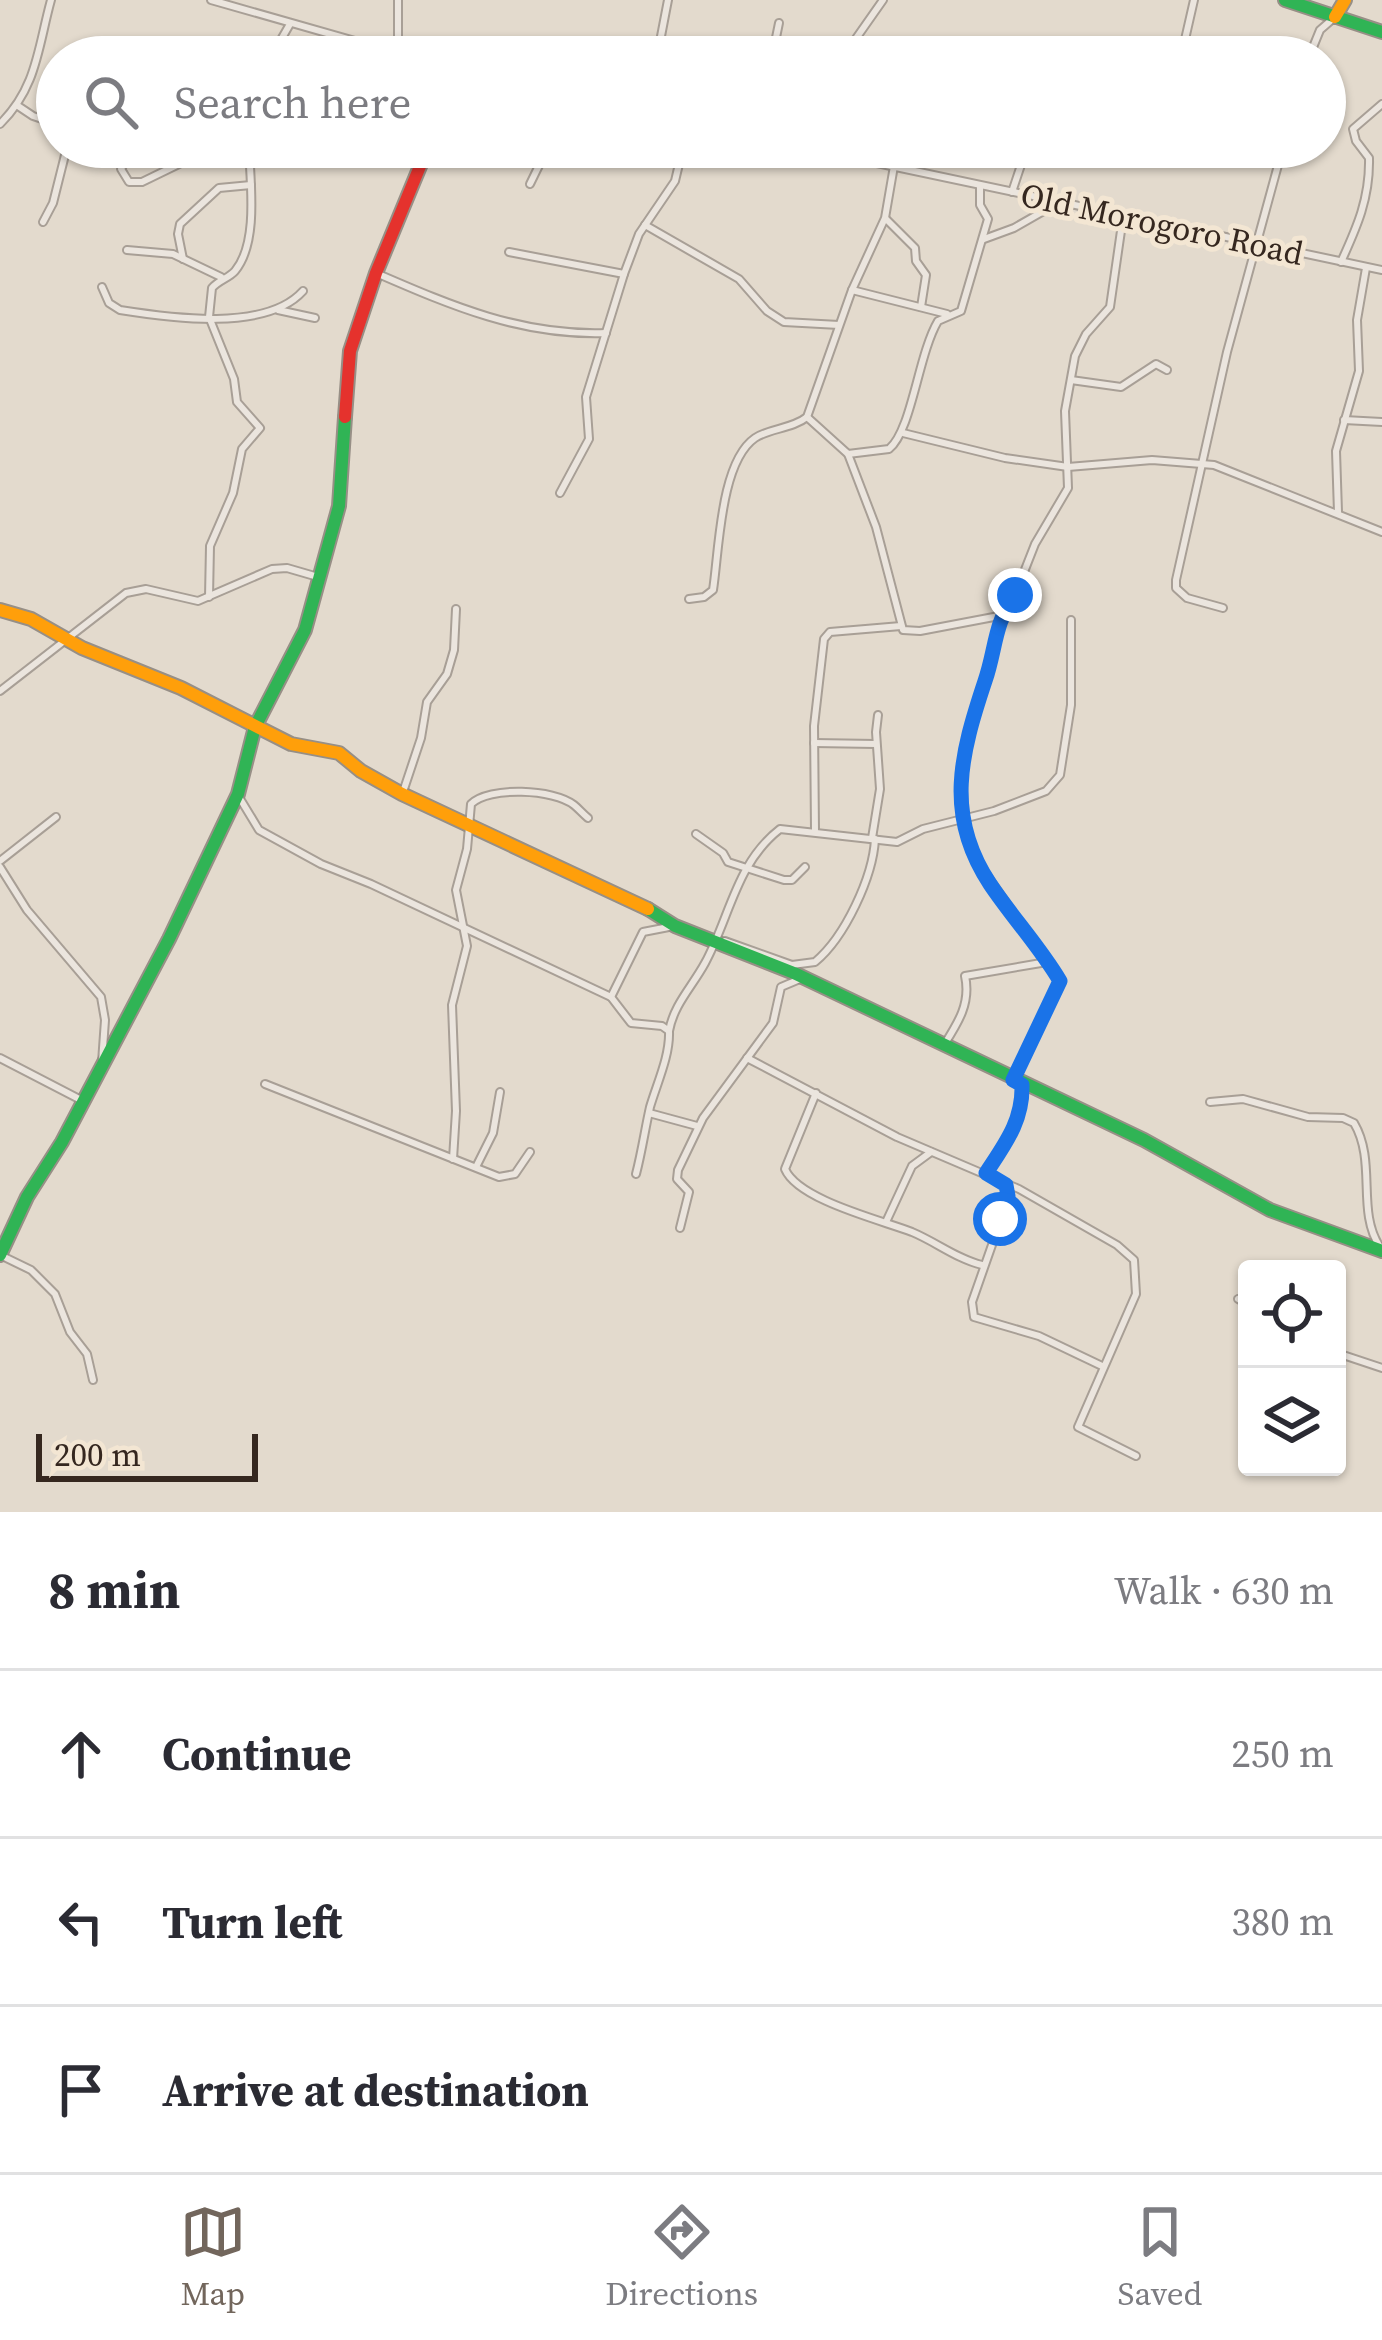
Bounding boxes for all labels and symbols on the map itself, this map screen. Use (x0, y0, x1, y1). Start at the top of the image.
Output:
street label: Old Morogoro Road (1017, 172, 1308, 276)
route end (988, 568, 1042, 622)
route start (973, 1192, 1027, 1246)
scale bar (36, 1428, 258, 1481)

